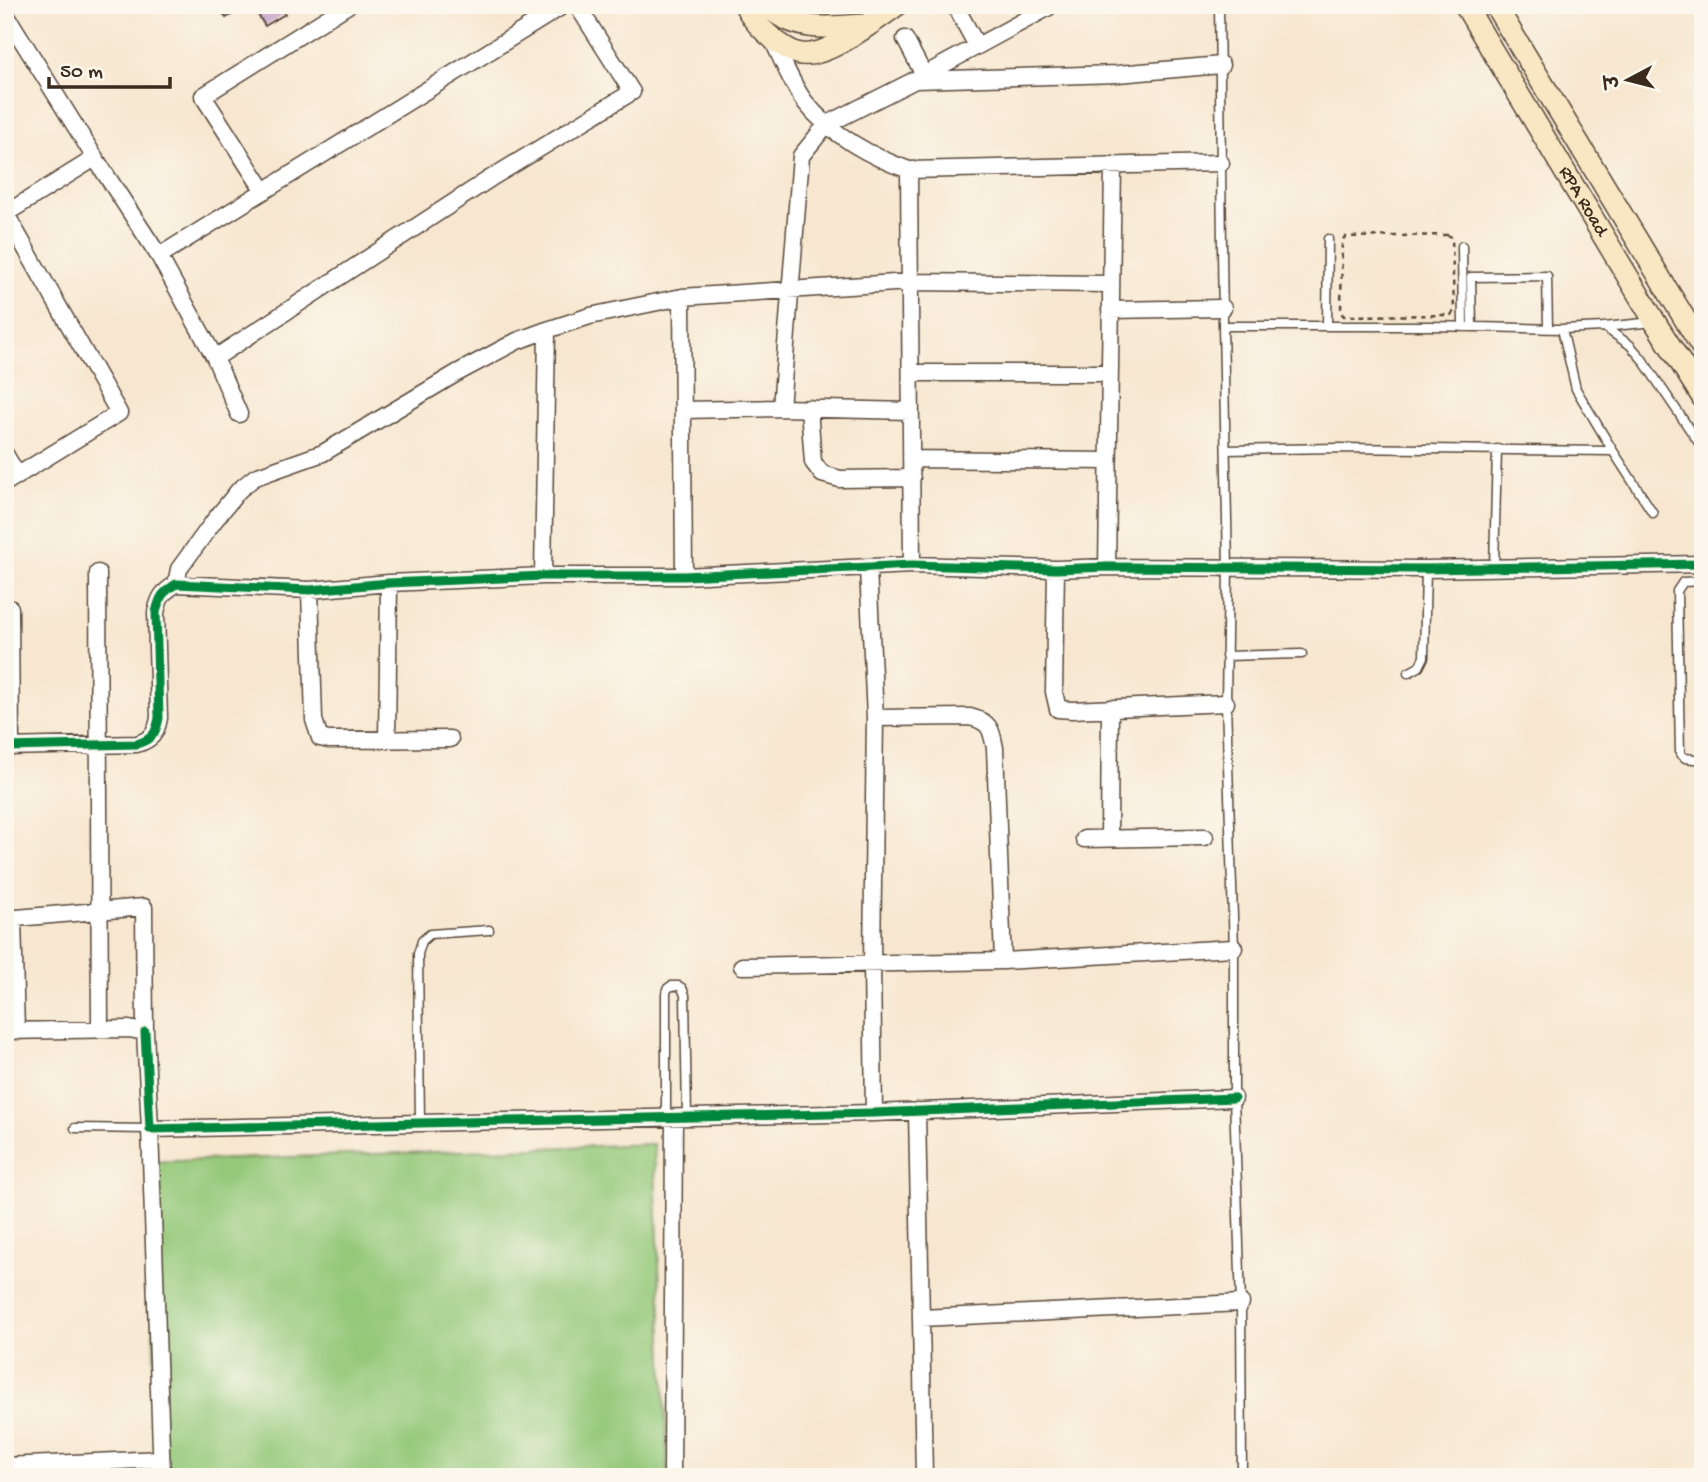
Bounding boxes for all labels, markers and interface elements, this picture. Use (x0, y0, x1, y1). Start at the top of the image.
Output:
scale bar (49, 46, 170, 90)
north arrow (1592, 46, 1662, 116)
text: 50 m (60, 61, 103, 86)
text: उ (1602, 72, 1627, 91)
street label: RPA Road (1553, 162, 1614, 242)

